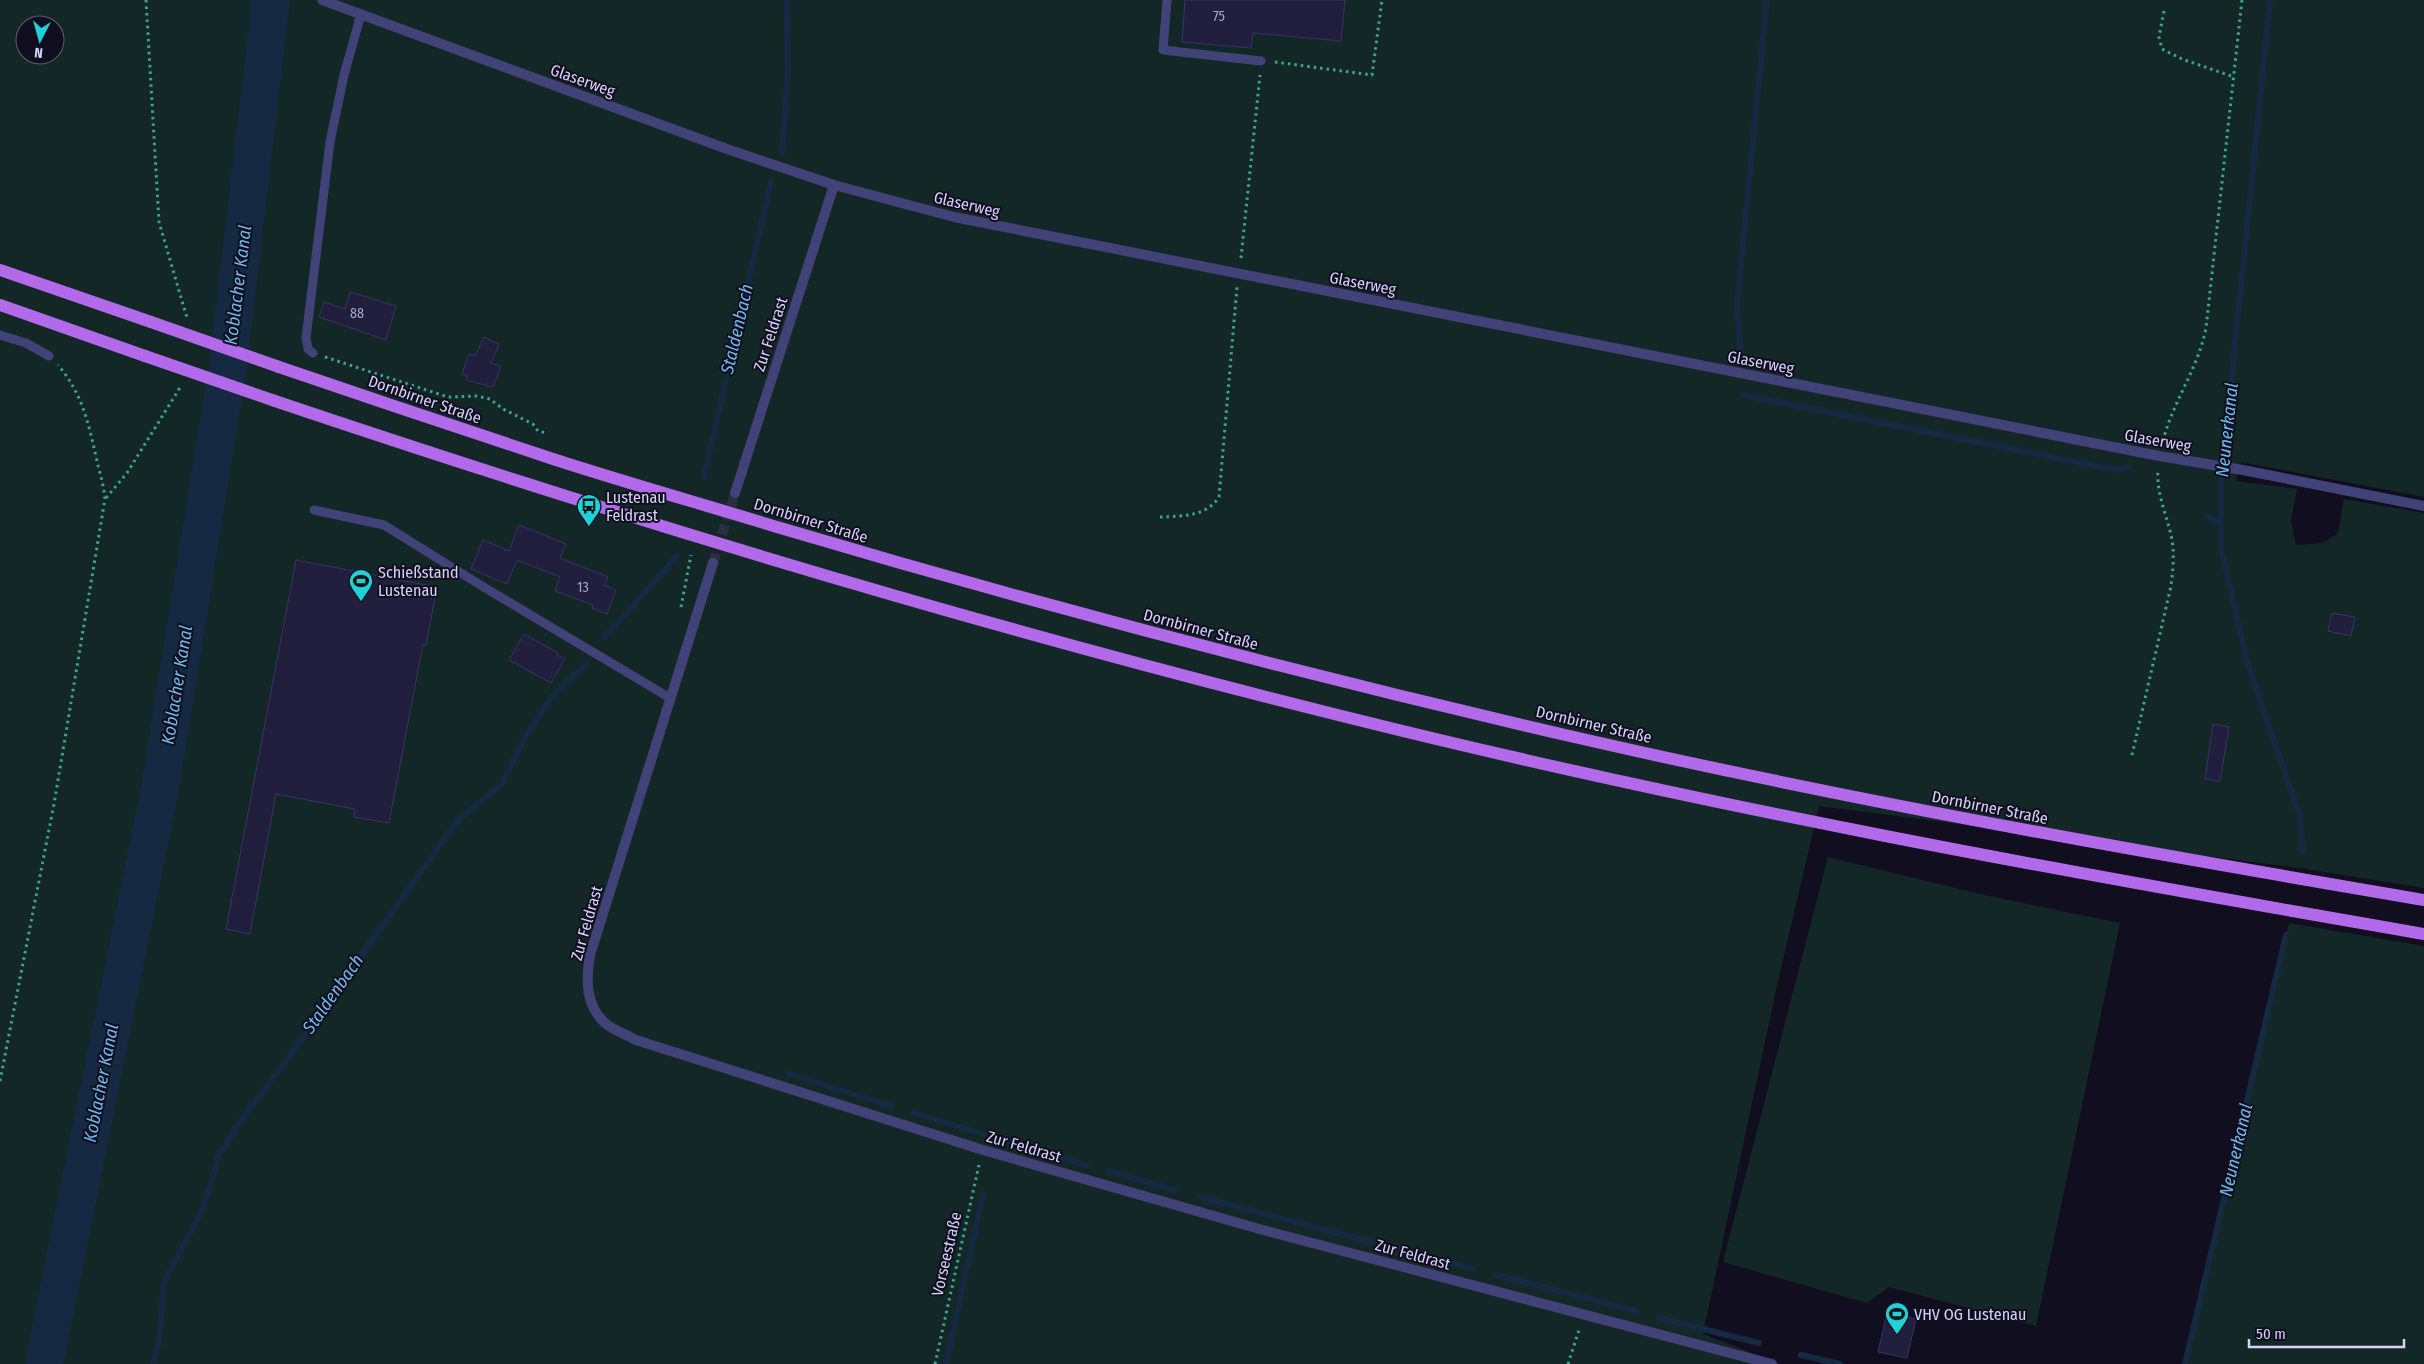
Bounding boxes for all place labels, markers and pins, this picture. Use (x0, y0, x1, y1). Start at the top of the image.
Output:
place label: Lustenau Feldrast (606, 488, 666, 525)
bus stop icon: Lustenau Feldrast (576, 493, 602, 527)
place label: Schießstand Lustenau (378, 563, 459, 600)
sports icon: Schießstand Lustenau (348, 568, 374, 602)
sports icon: VHV OG Lustenau (1884, 1301, 1910, 1335)
place label: VHV OG Lustenau (1914, 1305, 2026, 1324)

